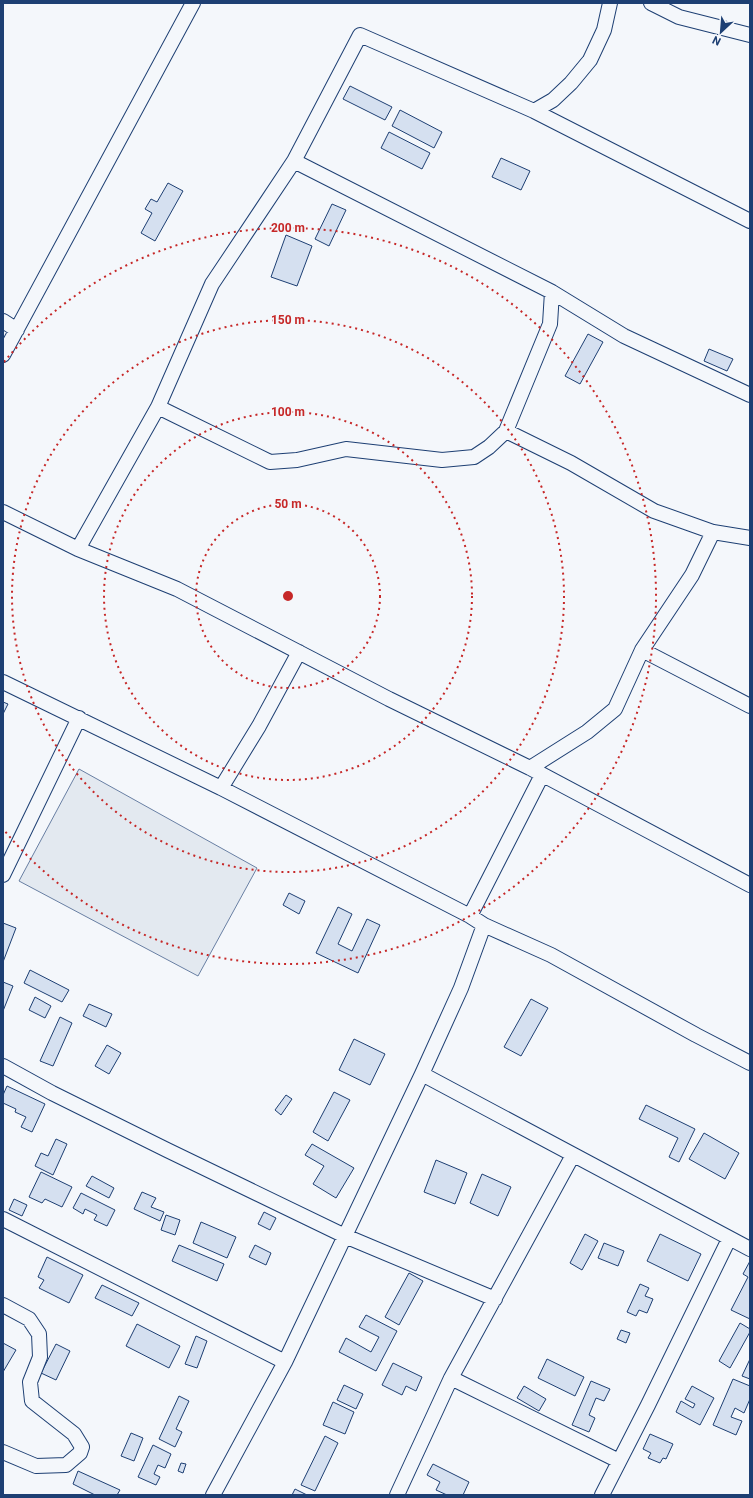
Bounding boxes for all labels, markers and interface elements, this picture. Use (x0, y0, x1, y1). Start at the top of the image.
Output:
north arrow (701, 12, 741, 52)
text: N (710, 33, 723, 48)
text: 200 m (271, 221, 305, 235)
text: 150 m (271, 313, 305, 327)
text: 100 m (271, 405, 305, 419)
text: 50 m (274, 497, 302, 511)
centre of rings (281, 589, 295, 603)

